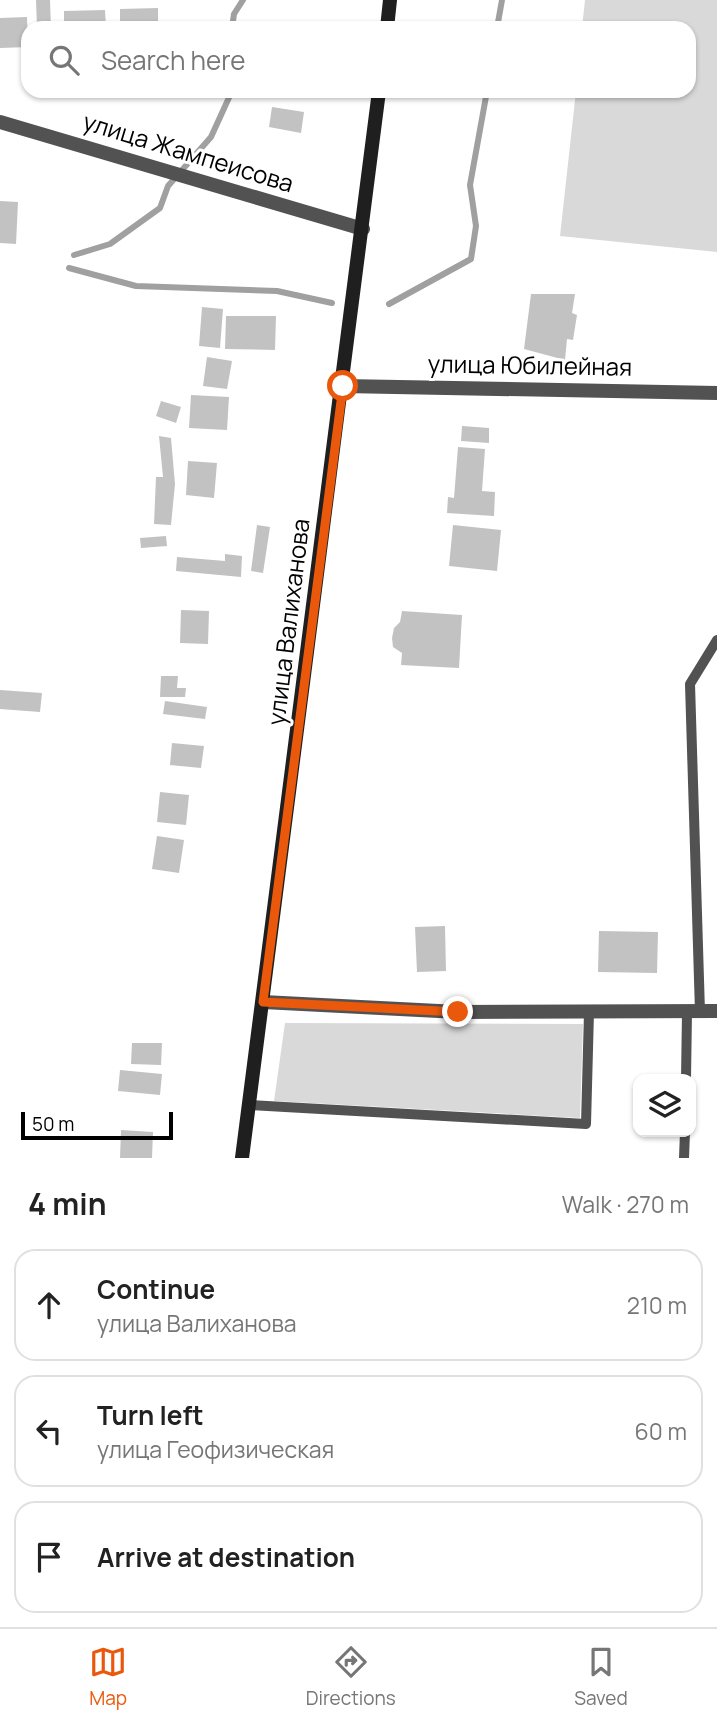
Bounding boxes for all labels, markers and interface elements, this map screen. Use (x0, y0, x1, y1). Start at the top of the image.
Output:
search box (21, 21, 696, 98)
icon: search (45, 41, 83, 79)
text: Search here (101, 42, 246, 78)
street label: улица Жампеисова (79, 104, 298, 199)
street label: улица Юбилейная (427, 346, 633, 383)
route start (327, 370, 358, 401)
street label: улица Валиханова (258, 516, 317, 727)
route end (442, 996, 473, 1027)
map controls (633, 1074, 696, 1137)
button: layers (633, 1074, 696, 1137)
scale bar (21, 1109, 173, 1141)
text: 50 m (32, 1111, 74, 1137)
text: 4 min (28, 1183, 106, 1224)
text: Walk · 270 m (562, 1188, 689, 1220)
text: Continue (97, 1271, 215, 1307)
icon: ahead (30, 1286, 68, 1324)
text: 210 m (627, 1289, 687, 1321)
text: улица Валиханова (97, 1307, 297, 1339)
text: Turn left (97, 1397, 204, 1433)
icon: left (30, 1412, 68, 1450)
text: 60 m (635, 1415, 687, 1447)
text: улица Геофизическая (97, 1433, 334, 1465)
icon: arrive (30, 1538, 68, 1576)
text: Arrive at destination (97, 1539, 355, 1575)
tab: Map (89, 1643, 127, 1711)
tab: Directions (306, 1643, 396, 1711)
tab: Saved (574, 1643, 628, 1711)

